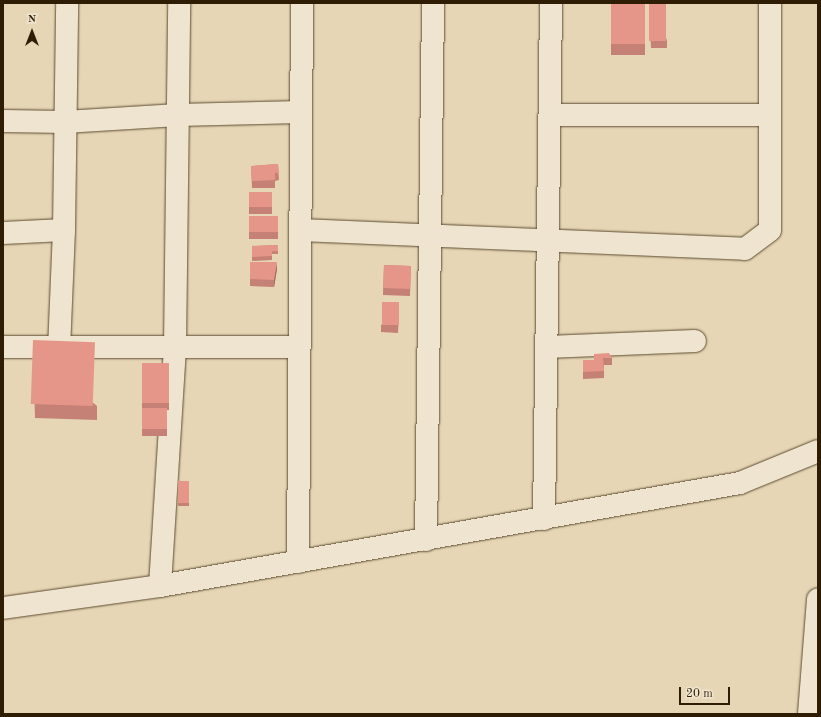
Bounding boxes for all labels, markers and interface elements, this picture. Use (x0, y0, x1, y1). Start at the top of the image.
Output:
north arrow (12, 12, 52, 52)
text: N (28, 14, 36, 25)
scale bar (681, 679, 732, 705)
text: 20 m (686, 688, 713, 700)

